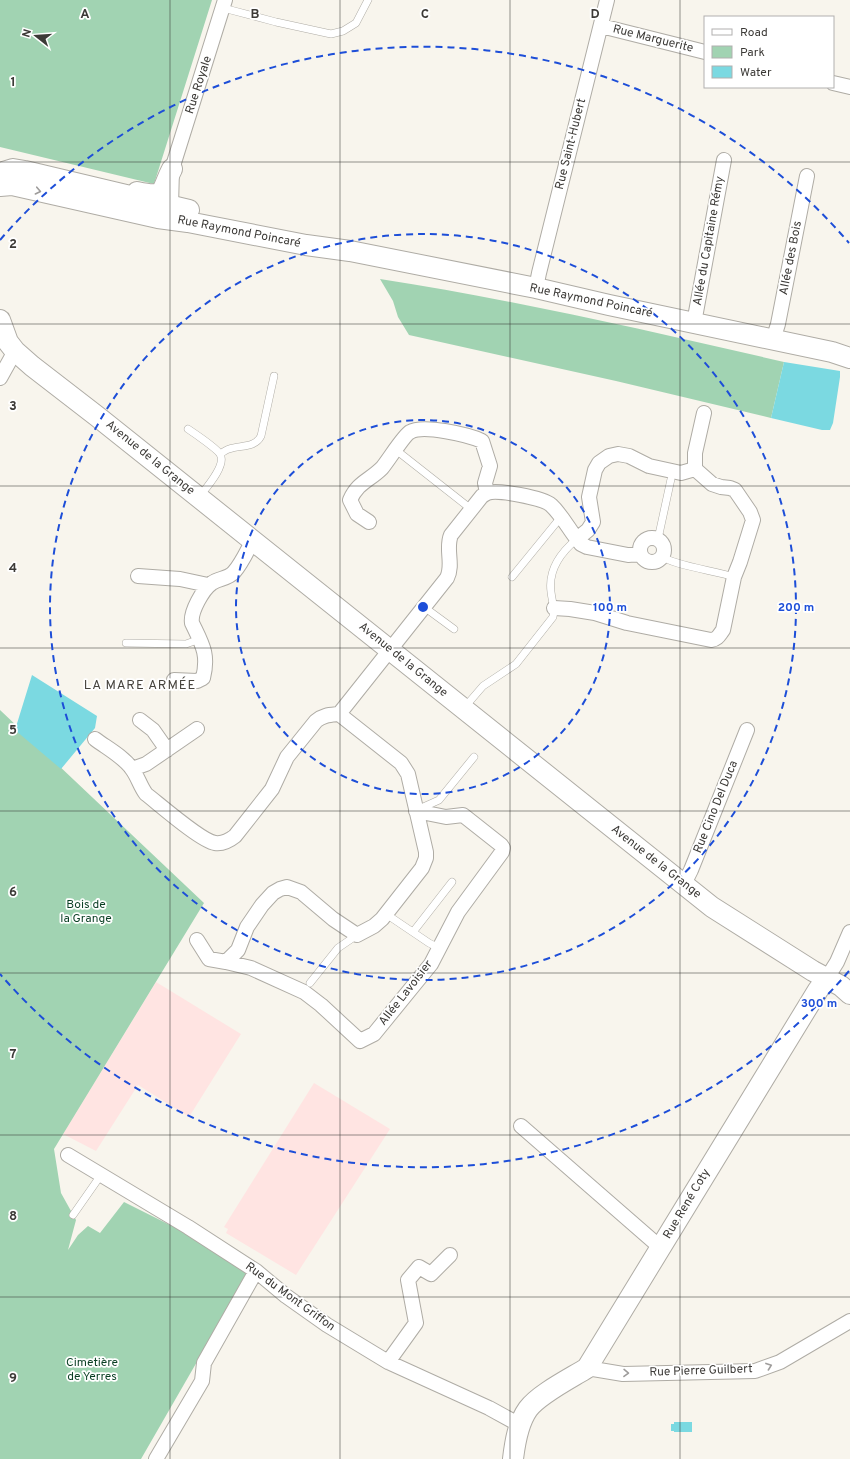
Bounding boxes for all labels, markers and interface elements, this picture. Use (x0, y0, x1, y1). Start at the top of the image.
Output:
text: A (80, 7, 90, 23)
text: B (251, 7, 260, 23)
text: C (421, 7, 429, 23)
text: D (590, 7, 600, 23)
north arrow (16, 16, 56, 56)
legend (704, 16, 834, 88)
street label: Rue Marguerite (611, 21, 695, 57)
text: Road (740, 25, 768, 41)
text: N (20, 28, 35, 39)
text: Park (740, 45, 765, 61)
street label: Rue Royale (182, 54, 216, 116)
text: Water (740, 65, 772, 81)
text: 1 (10, 75, 16, 91)
street label: Rue Saint-Hubert (552, 97, 590, 191)
street label: Allée du Capitaine Rémy (690, 175, 728, 307)
one-way arrow (35, 186, 41, 194)
street label: Rue Raymond Poincaré (176, 212, 302, 252)
street label: Allée des Bois (776, 220, 806, 296)
text: 2 (9, 237, 17, 253)
street label: Rue Raymond Poincaré (528, 280, 654, 322)
text: 3 (9, 399, 17, 415)
street label: Avenue de la Grange (102, 417, 198, 499)
text: 4 (9, 561, 17, 577)
centre of rings (416, 600, 430, 614)
text: 100 m (593, 600, 627, 616)
text: 200 m (778, 600, 814, 616)
street label: Avenue de la Grange (355, 619, 451, 701)
district label: LA MARE ARMÉE (84, 676, 196, 694)
text: 5 (9, 723, 17, 739)
street label: Rue Cino Del Duca (690, 758, 742, 856)
street label: Avenue de la Grange (608, 822, 704, 902)
text: 6 (9, 885, 17, 901)
park label: Bois de la Grange (60, 897, 112, 927)
street label: Allée Lavoisier (375, 957, 437, 1029)
text: 300 m (801, 996, 837, 1012)
text: 7 (10, 1047, 17, 1063)
street label: Rue René Coty (660, 1166, 714, 1242)
text: 8 (9, 1209, 17, 1225)
street label: Rue du Mont Griffon (242, 1259, 338, 1335)
park label: Cimetière de Yerres (66, 1355, 118, 1385)
street label: Rue Pierre Guilbert (649, 1361, 753, 1381)
one-way arrow (765, 1362, 772, 1370)
one-way arrow (623, 1369, 629, 1378)
text: 9 (9, 1371, 17, 1387)

